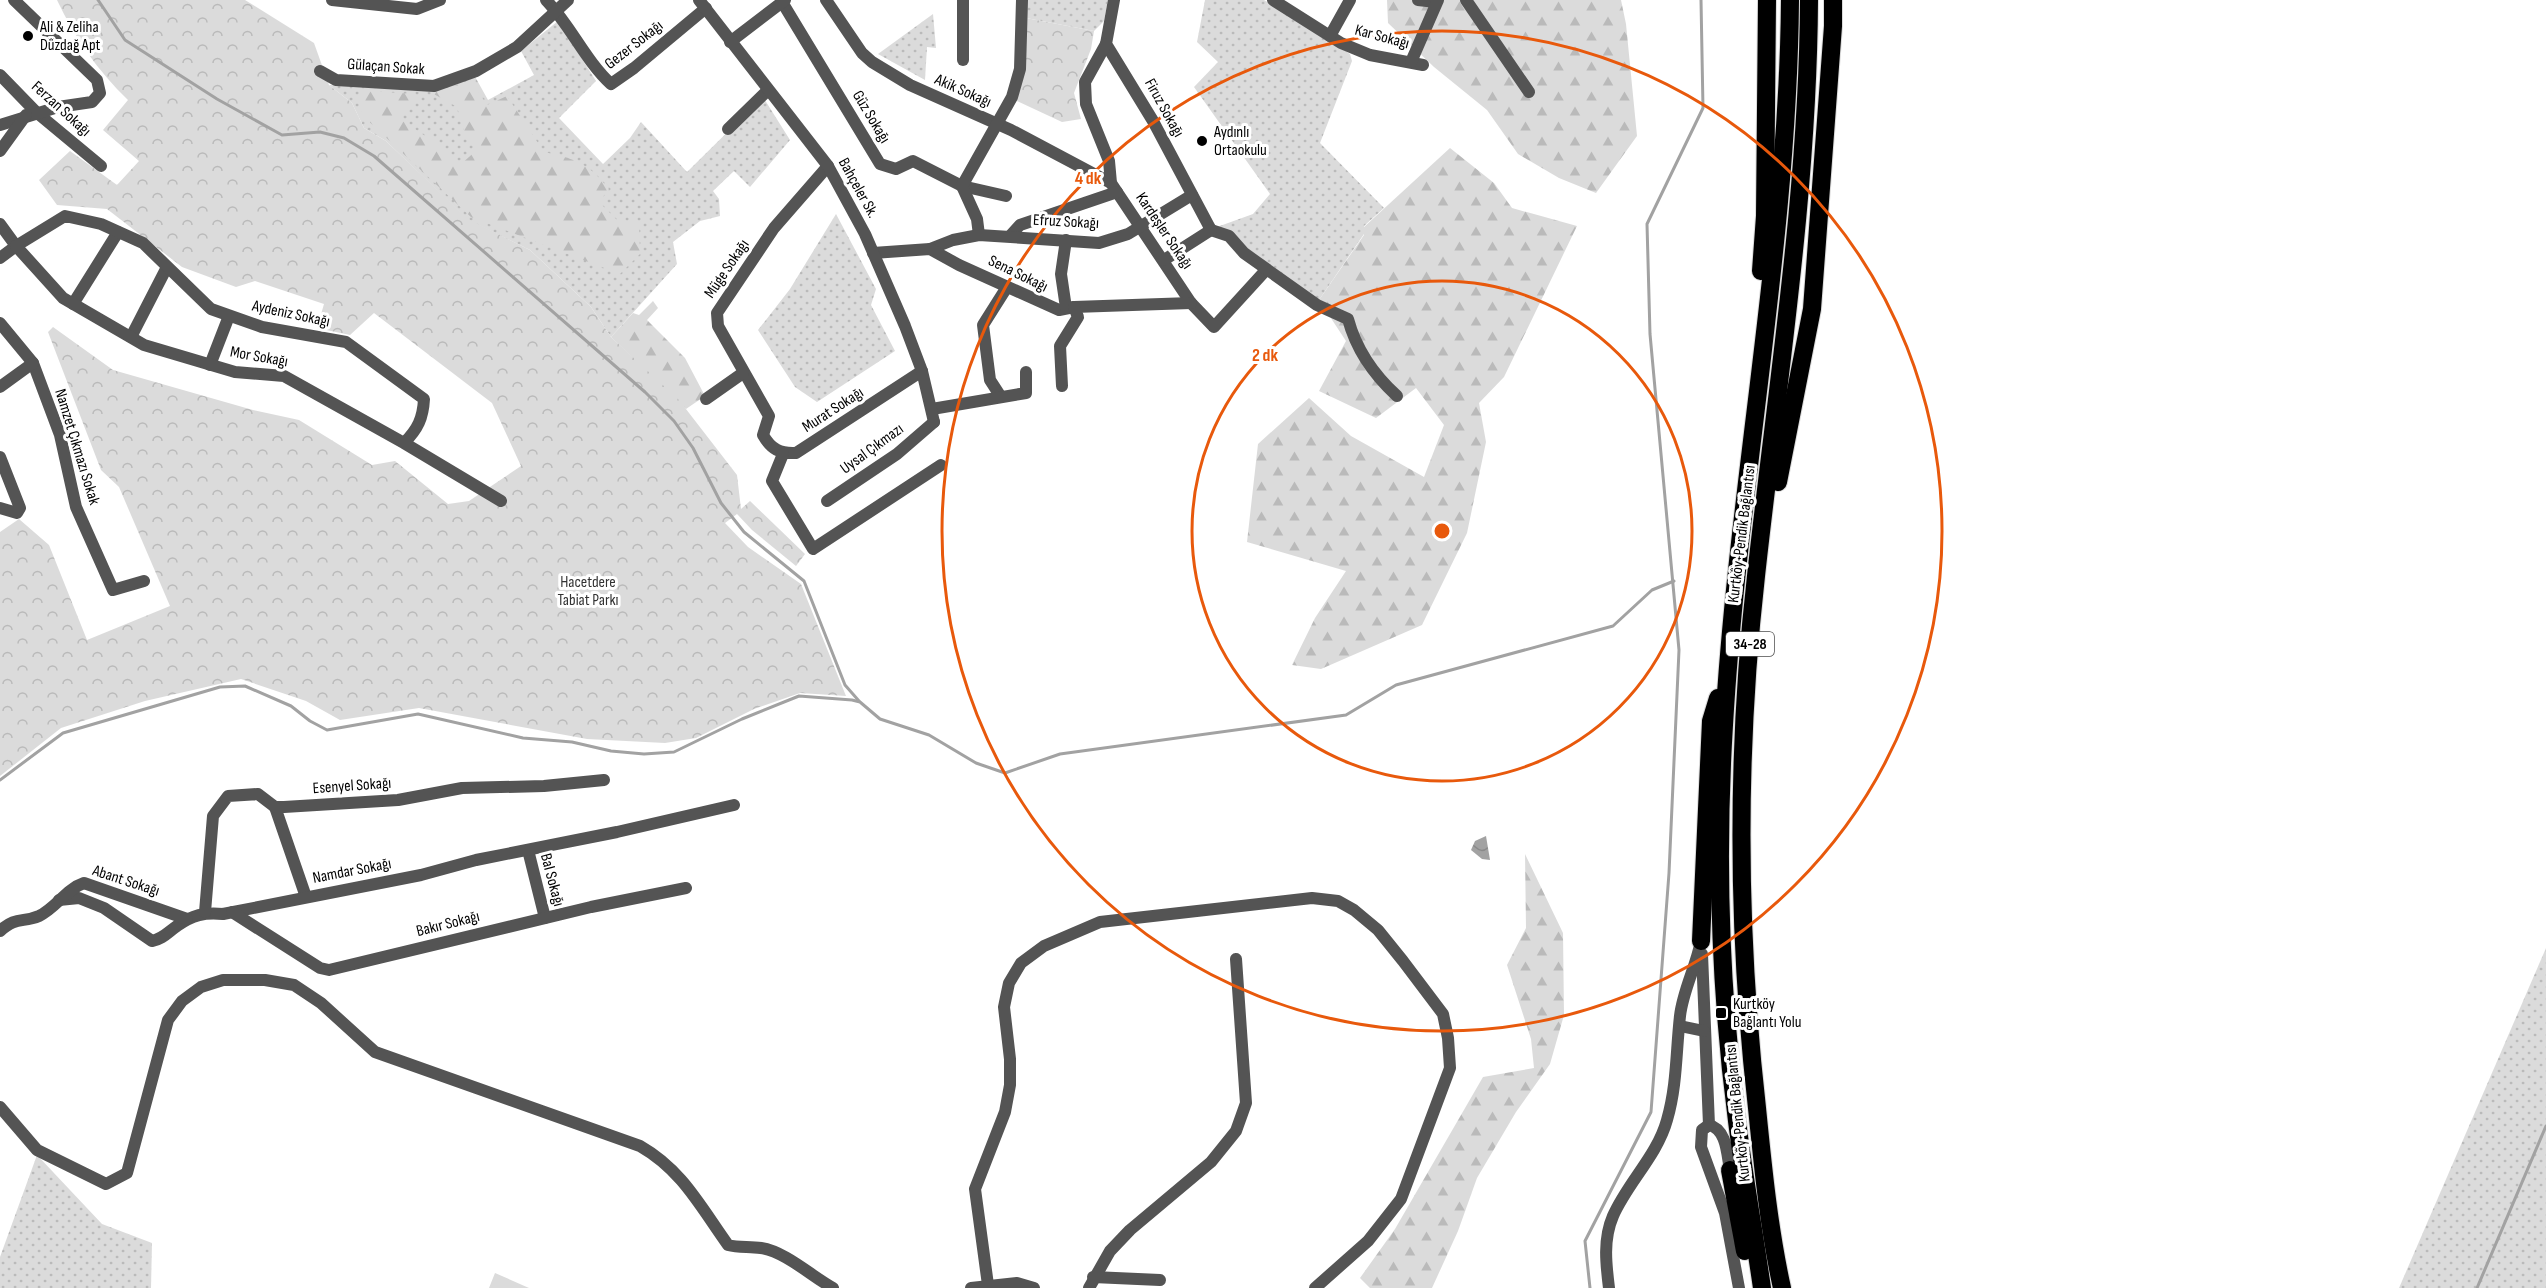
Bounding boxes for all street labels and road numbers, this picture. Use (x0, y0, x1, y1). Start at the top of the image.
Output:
street label: Gezer Sokağı (601, 16, 667, 74)
street label: Kar Sokağı (1353, 21, 1411, 53)
street label: Gülaçan Sokak (347, 55, 425, 79)
street label: Akik Sokağı (931, 70, 994, 112)
street label: Firuz Sokağı (1140, 75, 1188, 141)
street label: Ferzan Sokağı (27, 77, 95, 141)
street label: Güz Sokağı (848, 87, 894, 147)
street label: Bahçeler Sk. (834, 155, 882, 221)
street label: Kardeşler Sokağı (1131, 189, 1197, 273)
street label: Efruz Sokağı (1033, 211, 1099, 233)
street label: Müge Sokağı (701, 236, 754, 302)
street label: Sena Sokağı (985, 251, 1051, 297)
street label: Aydeniz Sokağı (249, 296, 332, 332)
street label: Mor Sokağı (229, 343, 289, 371)
street label: Murat Sokağı (799, 383, 867, 437)
street label: Namzet Çıkmazı Sokak (50, 387, 104, 507)
street label: Uysal Çıkmazı (837, 420, 907, 478)
street label: Kurtköy-Pendik Bağlantısı (1724, 464, 1760, 604)
road number: 34-28 (1726, 632, 1774, 656)
street label: Esenyel Sokağı (312, 774, 392, 798)
street label: Bal Sokağı (536, 851, 568, 909)
street label: Namdar Sokağı (311, 854, 393, 888)
street label: Abant Sokağı (89, 861, 162, 901)
street label: Bakır Sokağı (414, 907, 482, 941)
street label: Kurtköy-Pendik Bağlantısı (1721, 1043, 1755, 1183)

